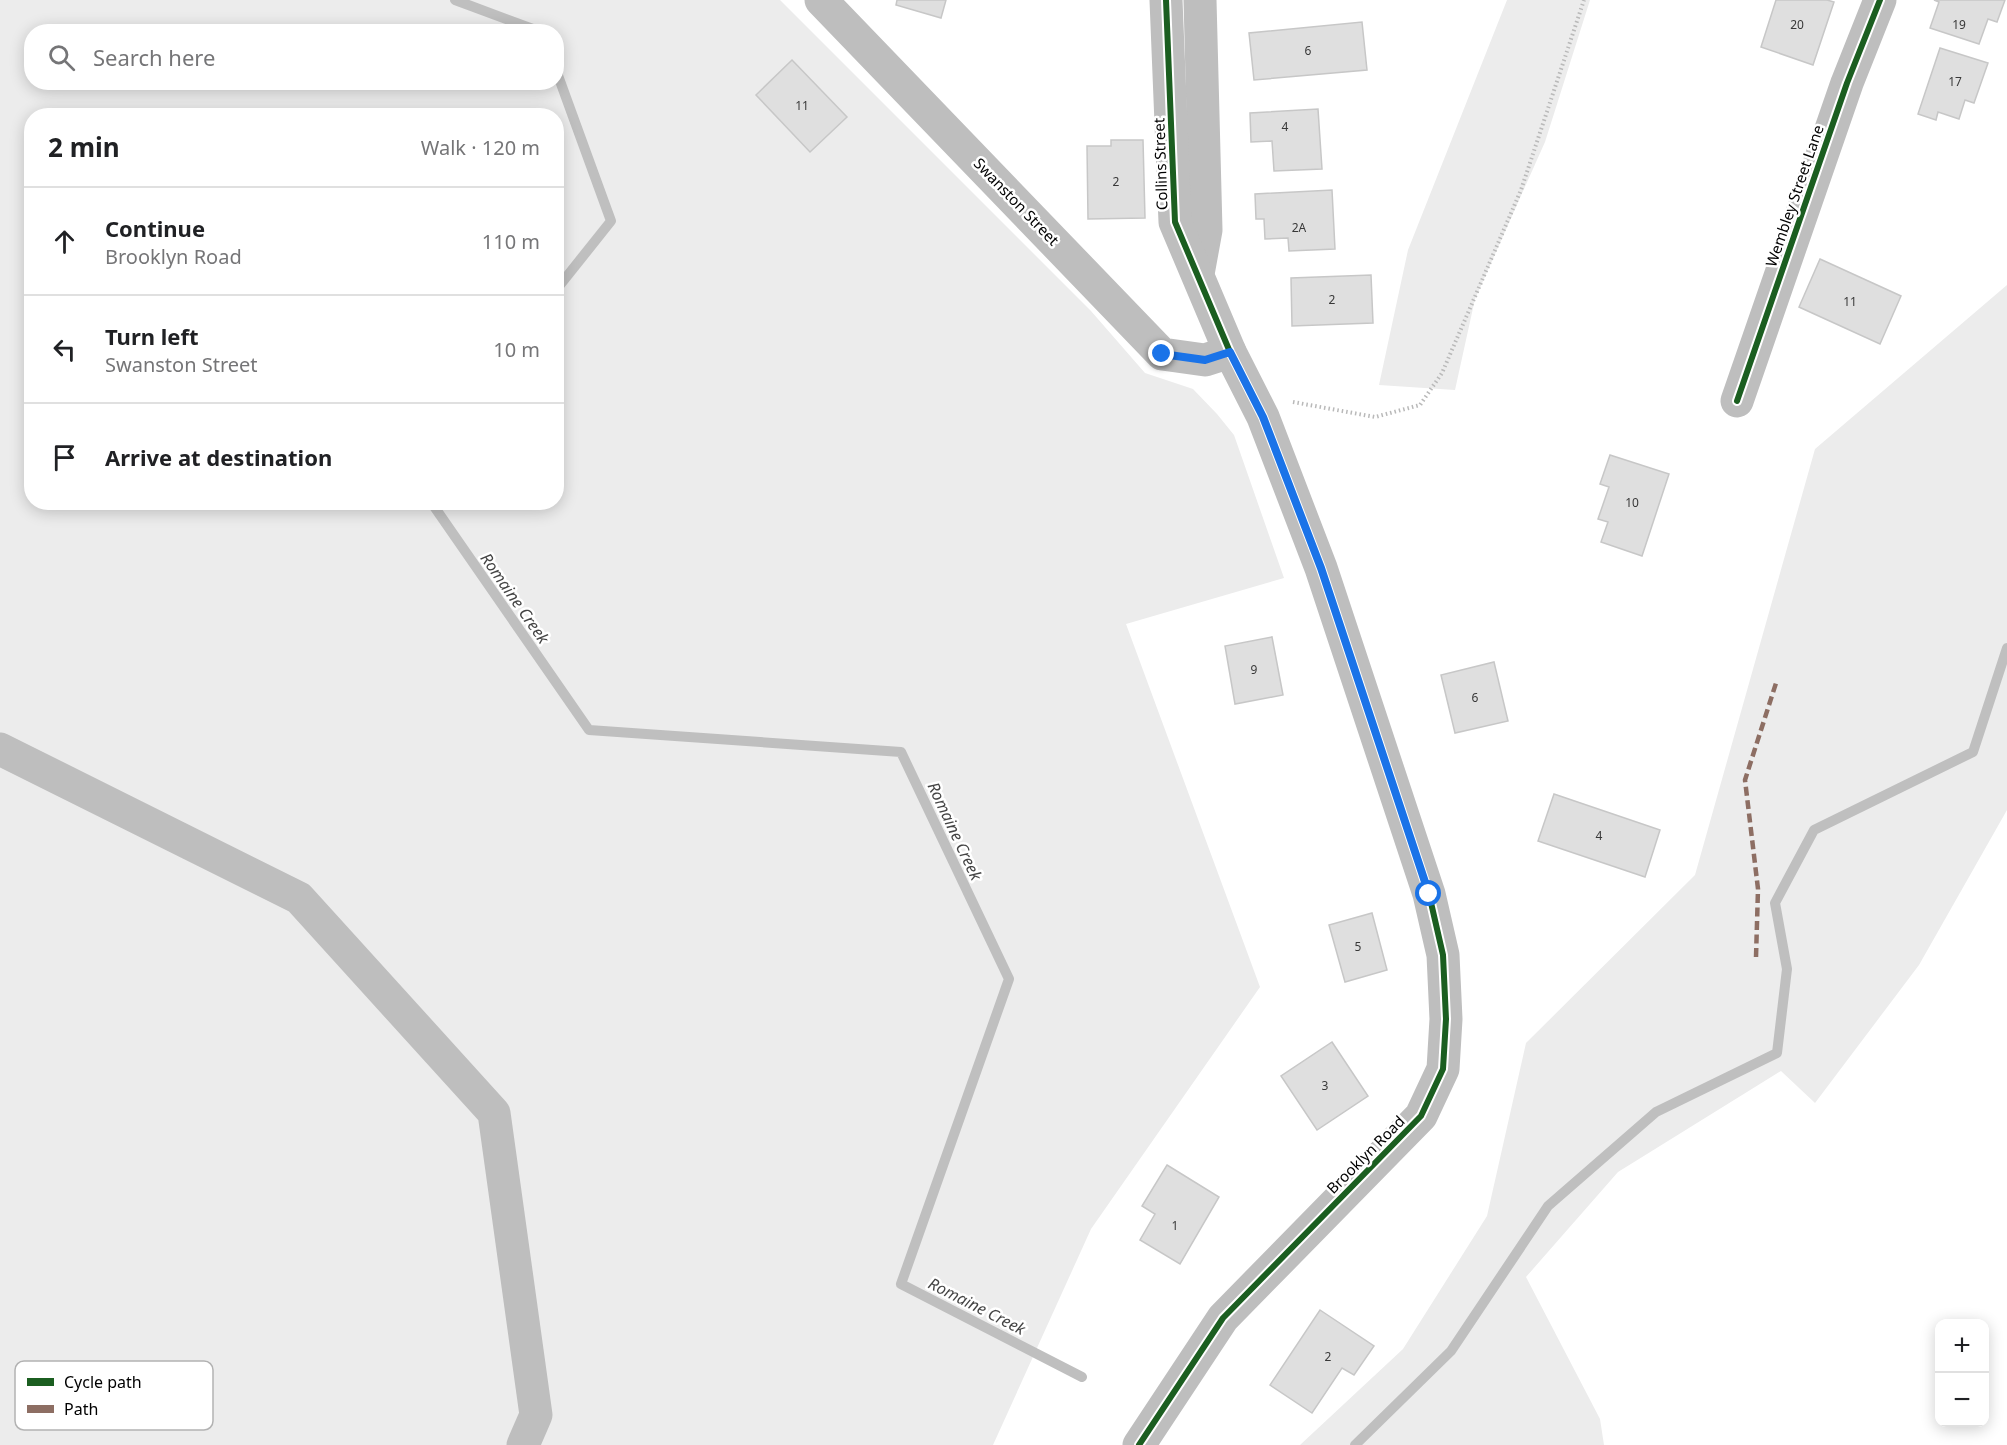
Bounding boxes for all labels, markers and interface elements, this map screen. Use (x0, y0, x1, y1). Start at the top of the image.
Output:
house number: 20 (1790, 16, 1804, 33)
house number: 19 (1952, 16, 1966, 33)
search box (24, 24, 564, 90)
icon: search (45, 41, 78, 74)
text: Search here (93, 42, 215, 72)
house number: 6 (1305, 42, 1312, 59)
house number: 17 (1948, 73, 1962, 90)
house number: 11 (795, 97, 809, 114)
street label: Collins Street (1148, 117, 1172, 211)
house number: 4 (1282, 118, 1289, 135)
street label: Wembley Street Lane (1760, 122, 1828, 269)
text: 2 min (48, 129, 120, 165)
text: Walk · 120 m (421, 134, 540, 161)
street label: Swanston Street (970, 153, 1064, 250)
house number: 2 (1113, 173, 1120, 190)
text: Continue (105, 213, 205, 243)
house number: 2A (1292, 219, 1307, 236)
icon: ahead (48, 225, 81, 258)
text: 110 m (482, 228, 540, 255)
text: Brooklyn Road (105, 243, 242, 270)
house number: 2 (1329, 291, 1336, 308)
house number: 11 (1843, 293, 1857, 310)
text: Turn left (105, 321, 199, 351)
icon: left (48, 333, 81, 366)
text: 10 m (493, 336, 540, 363)
route end (1148, 340, 1174, 366)
text: Swanston Street (105, 351, 258, 378)
icon: arrive (48, 441, 81, 474)
text: Arrive at destination (105, 442, 332, 472)
house number: 10 (1625, 494, 1639, 511)
water label: Romaine Creek (476, 548, 555, 649)
house number: 9 (1251, 661, 1258, 678)
house number: 6 (1472, 689, 1479, 706)
water label: Romaine Creek (923, 778, 988, 885)
house number: 4 (1596, 827, 1603, 844)
route start (1415, 880, 1441, 906)
house number: 5 (1355, 938, 1362, 955)
house number: 3 (1322, 1077, 1329, 1094)
street label: Brooklyn Road (1322, 1111, 1409, 1198)
house number: 1 (1172, 1217, 1178, 1234)
water label: Romaine Creek (925, 1272, 1030, 1340)
map controls (1935, 1319, 1989, 1427)
button: + (1935, 1319, 1989, 1373)
house number: 2 (1325, 1348, 1332, 1365)
legend (15, 1361, 213, 1430)
text: Cycle path (64, 1371, 142, 1393)
button: − (1935, 1373, 1989, 1427)
text: Path (64, 1398, 98, 1420)

